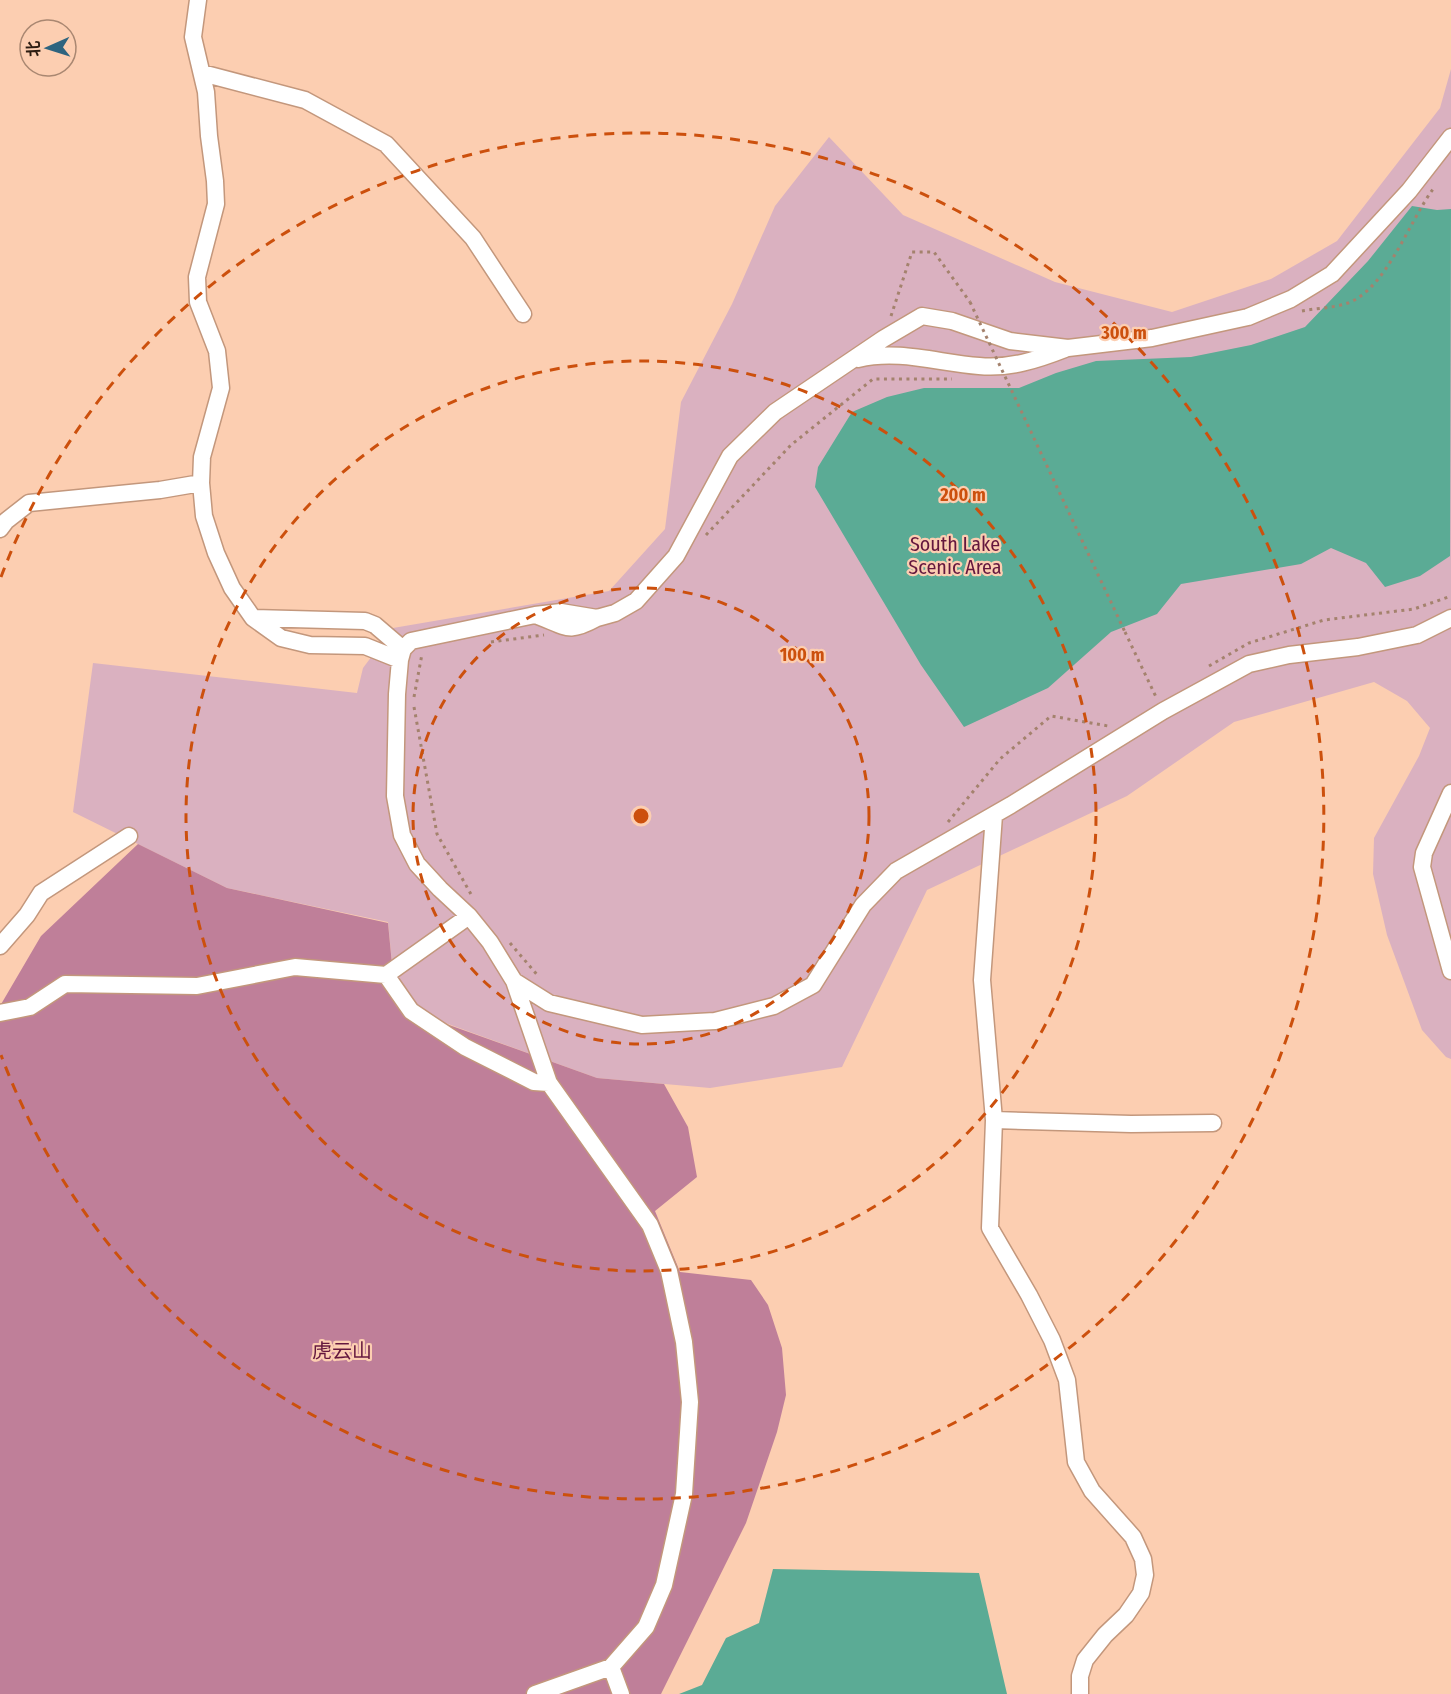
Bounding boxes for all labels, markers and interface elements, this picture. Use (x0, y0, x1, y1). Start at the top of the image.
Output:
north arrow (18, 18, 78, 78)
text: 北 (24, 40, 43, 57)
text: 300 m (1100, 322, 1147, 344)
text: 200 m (939, 484, 986, 506)
park label: South Lake Scenic Area (908, 532, 1002, 579)
text: 100 m (780, 644, 824, 666)
centre of rings (631, 806, 651, 826)
park label: 虎云山 (312, 1339, 372, 1363)

